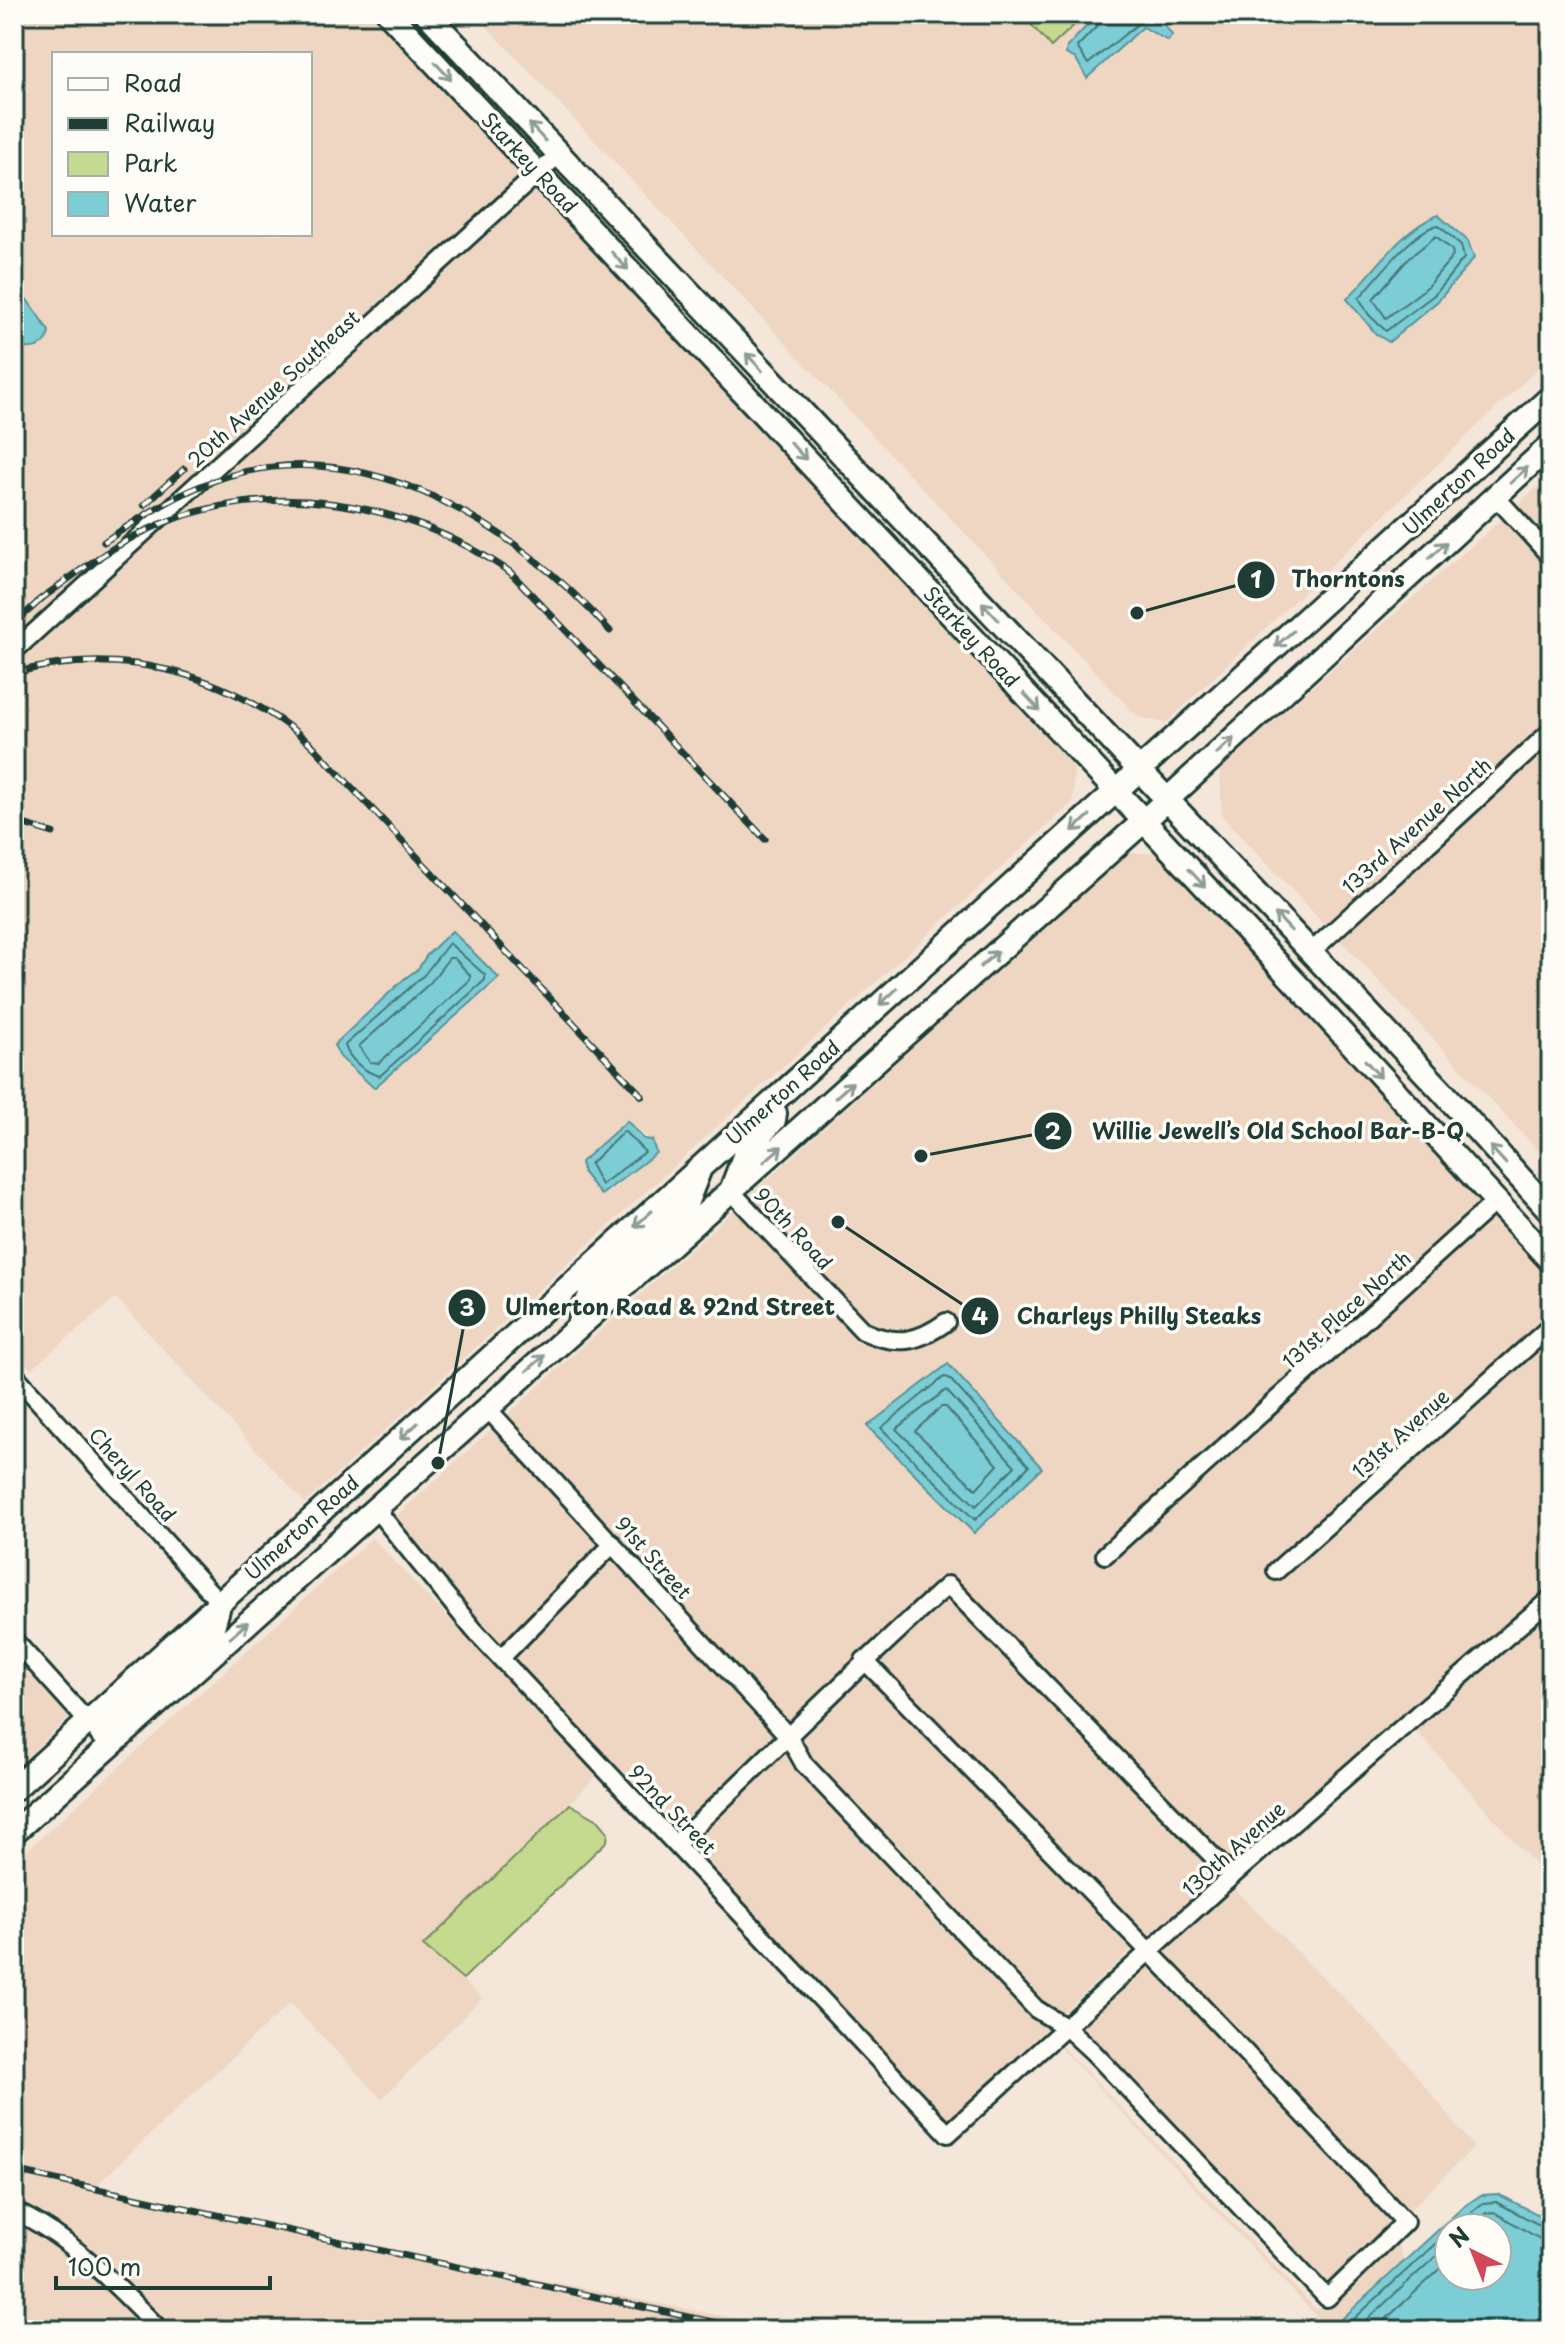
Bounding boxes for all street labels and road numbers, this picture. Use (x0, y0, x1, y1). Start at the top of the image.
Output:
street label: Starkey Road (475, 105, 585, 220)
street label: 20th Avenue Southeast (181, 303, 366, 474)
street label: Ulmerton Road (1395, 421, 1522, 542)
street label: Starkey Road (917, 579, 1027, 694)
street label: 133rd Avenue North (1335, 750, 1498, 900)
street label: Ulmerton Road (718, 1033, 846, 1152)
street label: 90th Road (748, 1180, 840, 1276)
street label: 131st Place North (1275, 1243, 1417, 1375)
street label: 131st Avenue (1345, 1381, 1456, 1485)
street label: Cheryl Road (82, 1420, 183, 1528)
street label: Ulmerton Road (237, 1468, 365, 1587)
street label: 91st Street (608, 1509, 699, 1605)
street label: 92nd Street (622, 1757, 724, 1861)
street label: 130th Avenue (1175, 1794, 1292, 1903)

